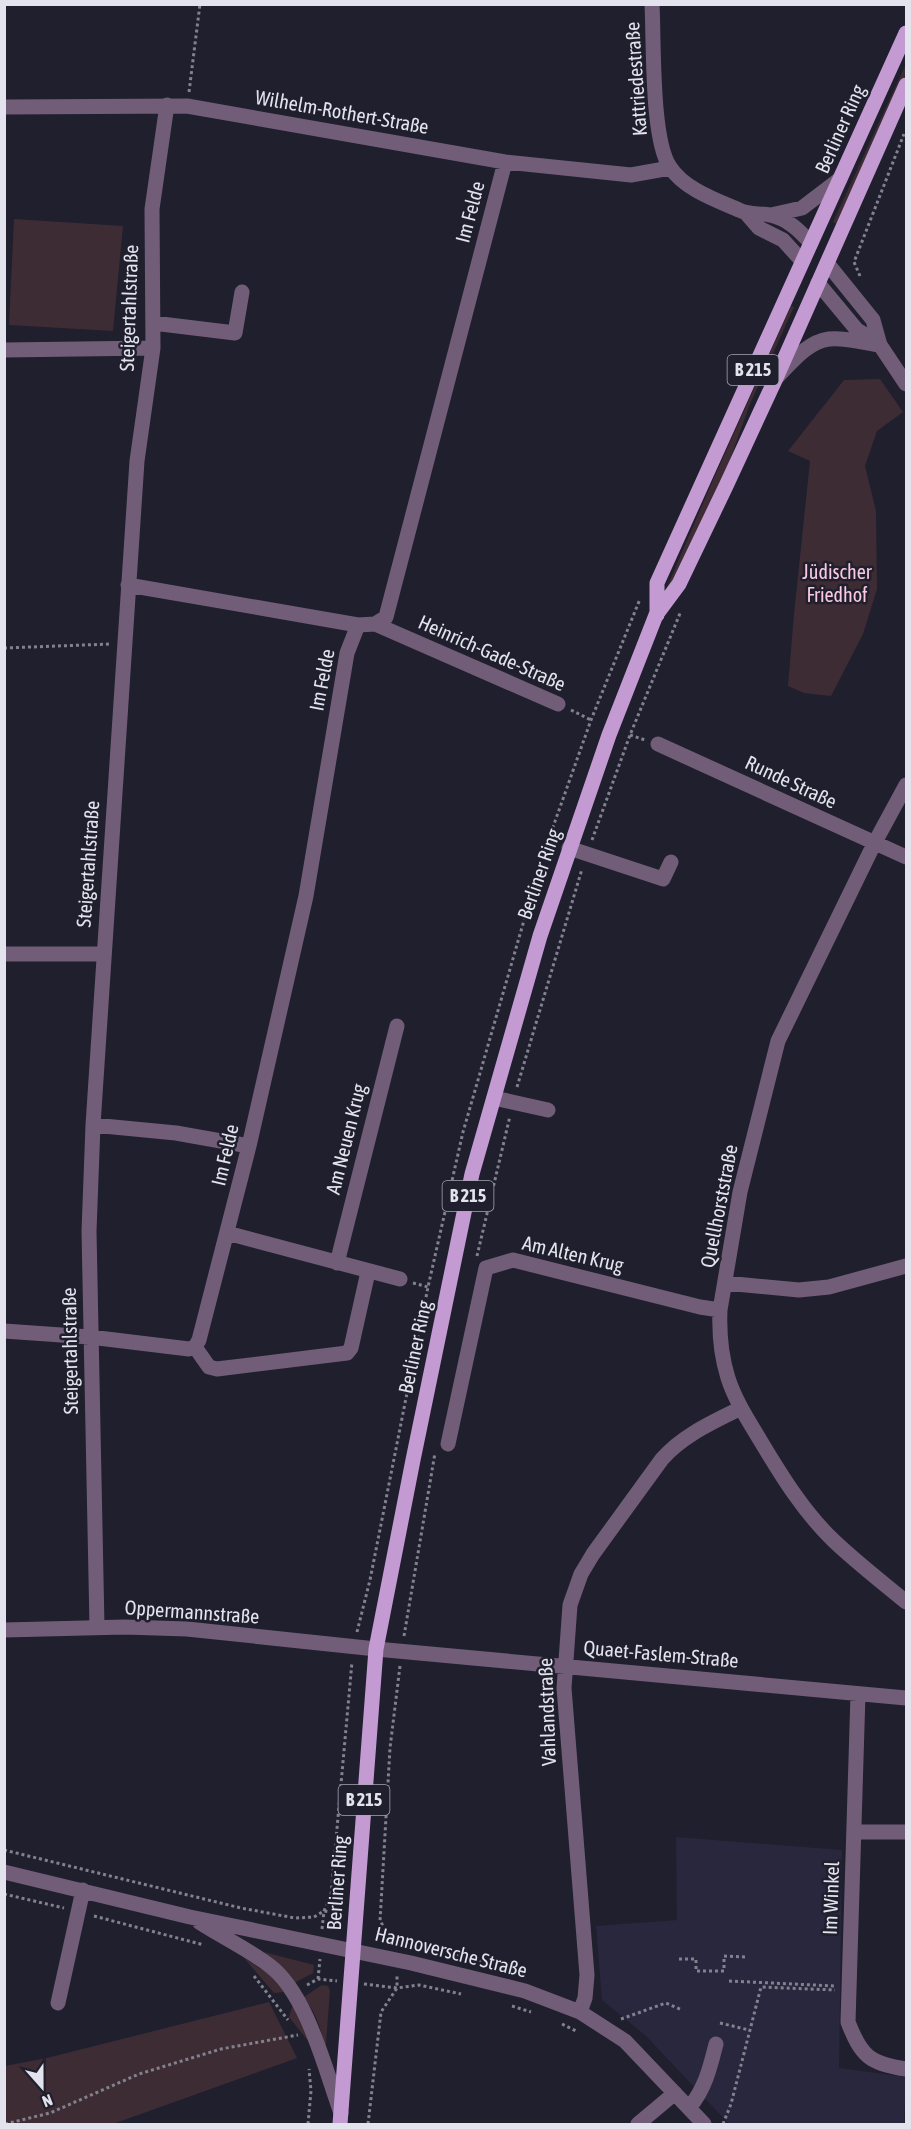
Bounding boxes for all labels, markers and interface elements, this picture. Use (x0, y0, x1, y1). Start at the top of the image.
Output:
street label: Kattriedestraße (620, 21, 651, 137)
street label: Berliner Ring (810, 81, 869, 177)
street label: Wilhelm-Rothert-Straße (254, 85, 431, 138)
street label: Im Felde (450, 179, 489, 245)
street label: Steigertahlstraße (115, 244, 142, 372)
road number: B 215 (728, 355, 778, 385)
park label: Jüdischer Friedhof (802, 560, 873, 606)
street label: Heinrich-Gade-Straße (415, 610, 569, 695)
street label: Im Felde (304, 647, 339, 713)
street label: Runde Straße (742, 750, 841, 813)
street label: Steigertahlstraße (72, 800, 103, 928)
street label: Berliner Ring (512, 825, 565, 922)
street label: Am Neuen Krug (321, 1081, 370, 1196)
street label: Im Felde (206, 1122, 243, 1188)
street label: Quellhorststraße (695, 1142, 742, 1269)
road number: B 215 (442, 1181, 494, 1211)
street label: Am Alten Krug (520, 1231, 626, 1276)
street label: Steigertahlstraße (57, 1287, 82, 1415)
street label: Berliner Ring (393, 1298, 436, 1396)
street label: Oppermannstraße (124, 1595, 260, 1628)
street label: Quaet-Faslem-Straße (583, 1635, 740, 1672)
street label: Vahlandstraße (533, 1658, 560, 1766)
road number: B 215 (338, 1785, 389, 1815)
street label: Berliner Ring (322, 1835, 351, 1931)
street label: Im Winkel (818, 1860, 843, 1935)
street label: Hannoversche Straße (373, 1921, 530, 1982)
north arrow (12, 2057, 72, 2117)
text: N (40, 2091, 55, 2111)

